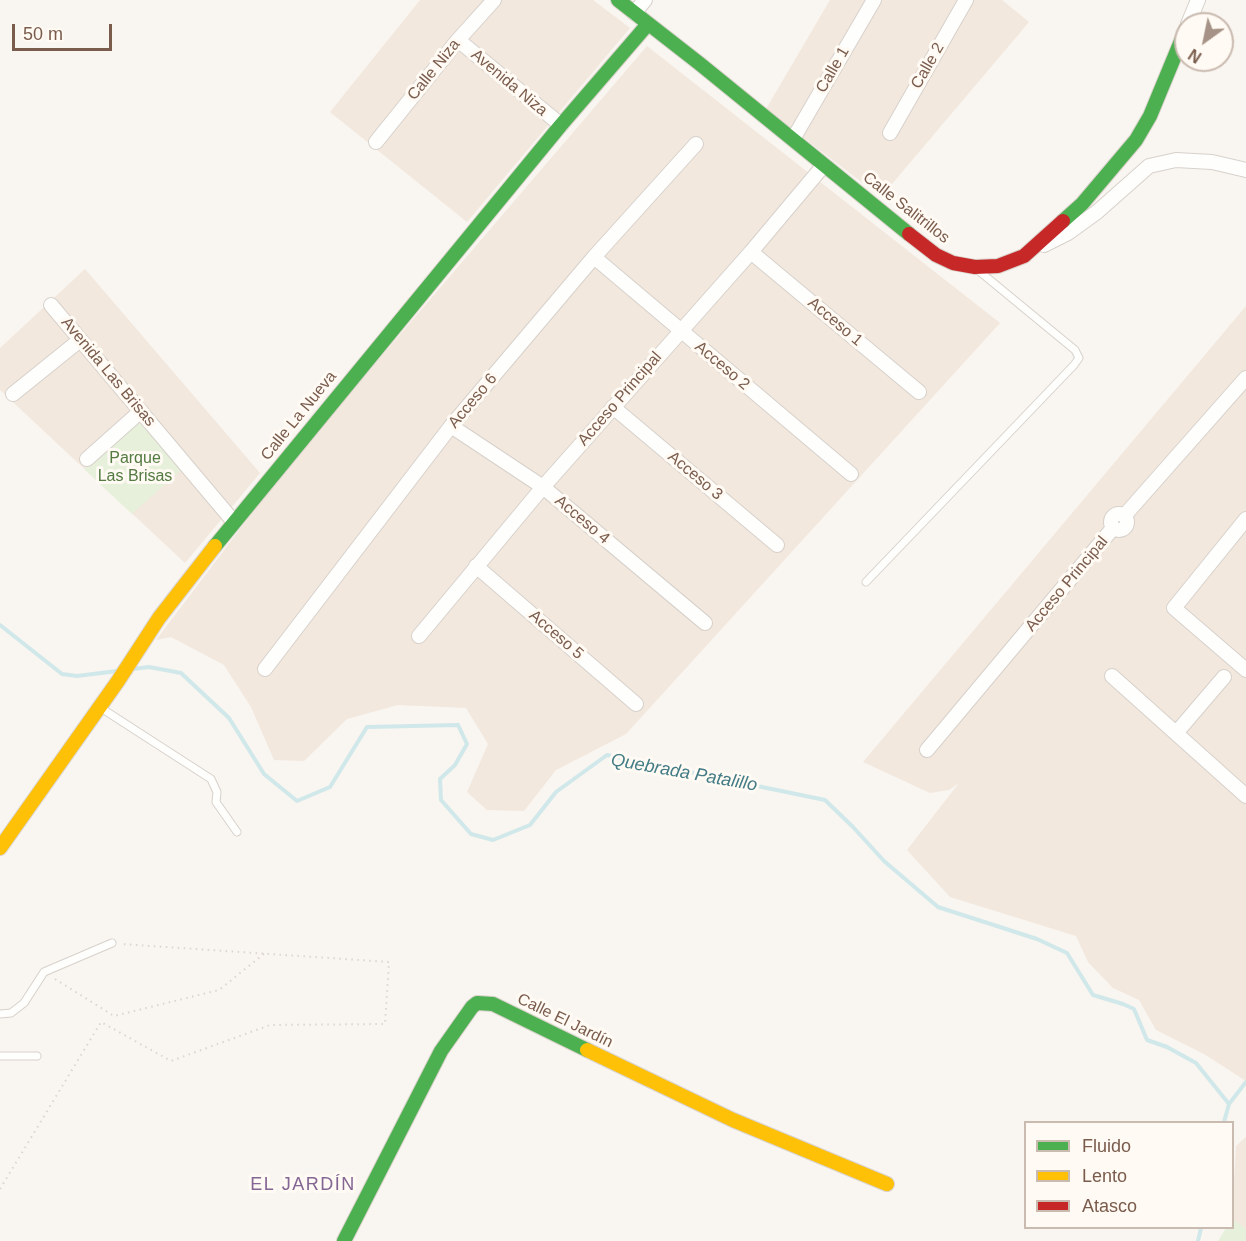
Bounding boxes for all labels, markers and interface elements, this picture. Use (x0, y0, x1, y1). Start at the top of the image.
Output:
scale bar (15, 12, 116, 50)
north arrow (1174, 12, 1234, 72)
text: 50 m (23, 24, 63, 44)
street label: Calle Niza (404, 36, 464, 104)
street label: Calle 2 (907, 40, 949, 92)
street label: Calle 1 (812, 44, 854, 96)
street label: Avenida Niza (467, 45, 551, 121)
text: N (1186, 46, 1204, 66)
street label: Calle Salitrillos (859, 168, 953, 248)
street label: Acceso 1 (804, 293, 866, 351)
street label: Avenida Las Brisas (57, 313, 159, 431)
street label: Acceso 2 (691, 337, 753, 395)
street label: Acceso Principal (574, 348, 666, 450)
street label: Calle La Nueva (257, 367, 341, 465)
street label: Acceso 6 (444, 370, 502, 432)
street label: Acceso 3 (664, 447, 726, 505)
park label: Parque Las Brisas (98, 449, 172, 487)
street label: Acceso 4 (551, 491, 613, 549)
street label: Acceso Principal (1022, 533, 1112, 635)
street label: Acceso 5 (525, 606, 587, 664)
water label: Quebrada Patalillo (609, 750, 759, 796)
street label: Calle El Jardín (514, 990, 616, 1052)
legend (1024, 1121, 1234, 1229)
text: Fluido (1082, 1136, 1131, 1156)
text: Lento (1082, 1166, 1127, 1186)
district label: EL JARDÍN (250, 1174, 356, 1196)
text: Atasco (1082, 1196, 1137, 1216)

